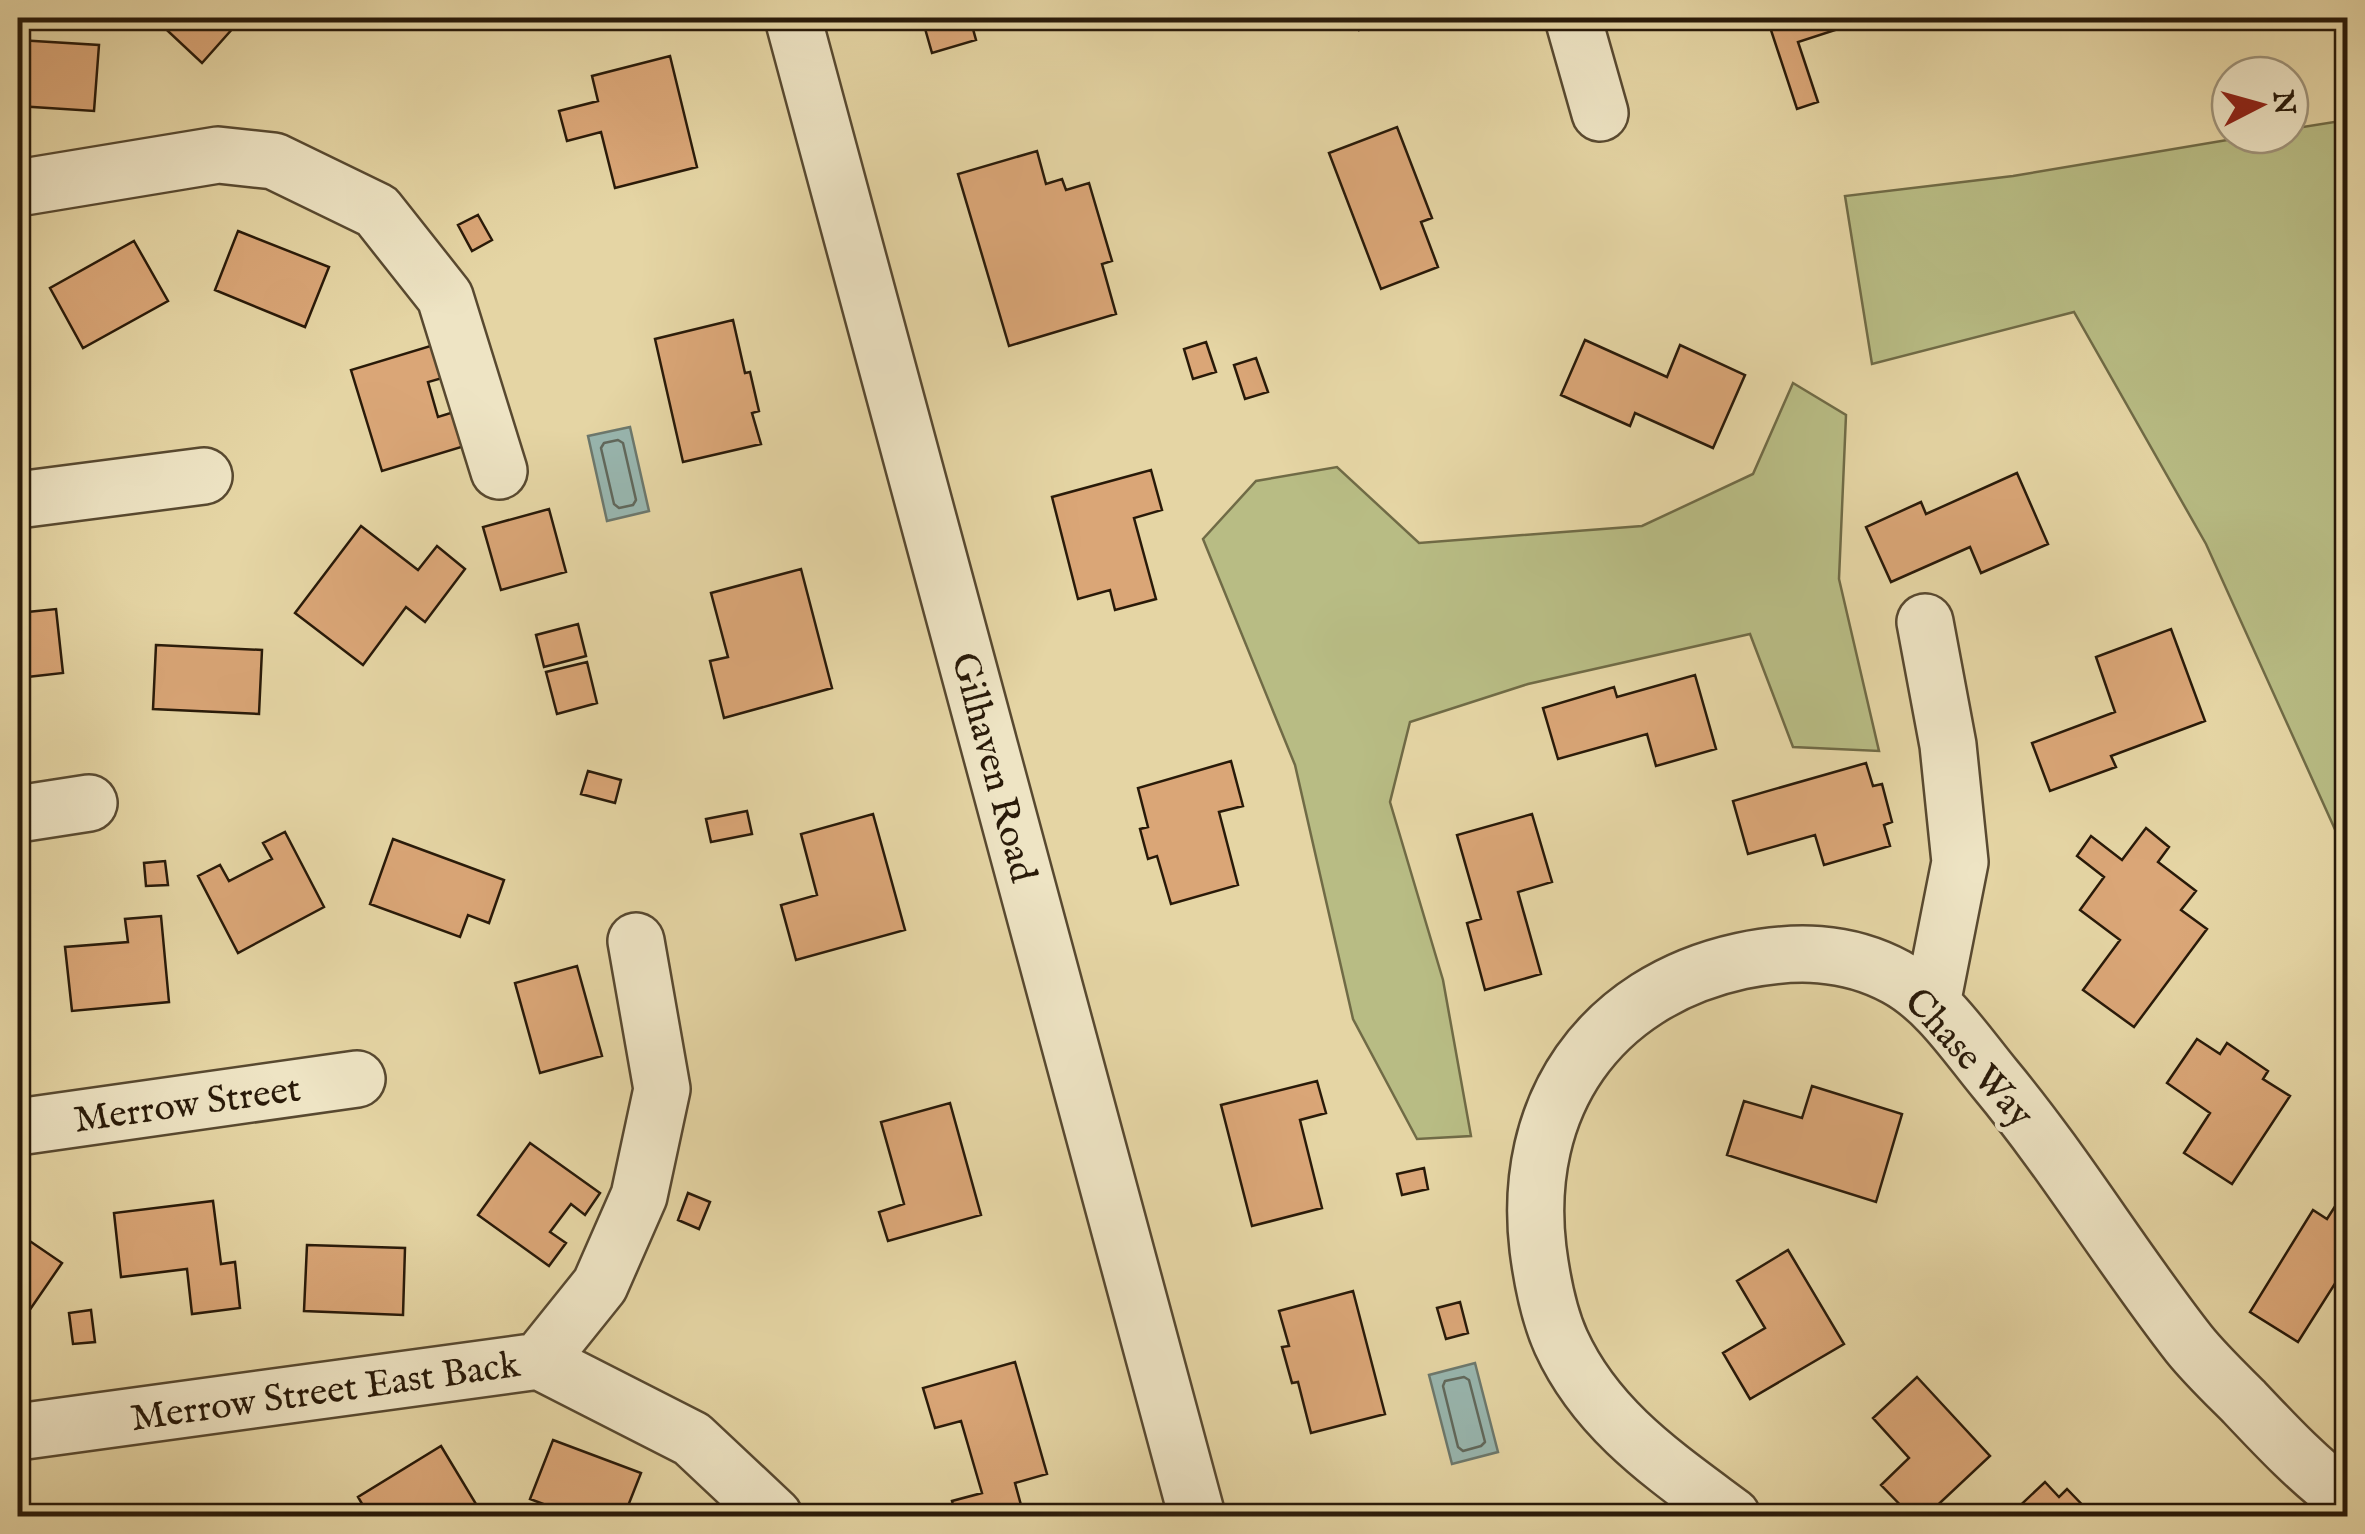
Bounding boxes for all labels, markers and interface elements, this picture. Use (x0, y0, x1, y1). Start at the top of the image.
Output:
north arrow (2210, 55, 2310, 155)
text: N (2264, 88, 2301, 117)
street label: Gilhaven Road (938, 648, 1046, 888)
street label: Chase Way (1893, 979, 2043, 1139)
street label: Merrow Street (71, 1066, 304, 1146)
street label: Merrow Street East Back (128, 1342, 524, 1444)

